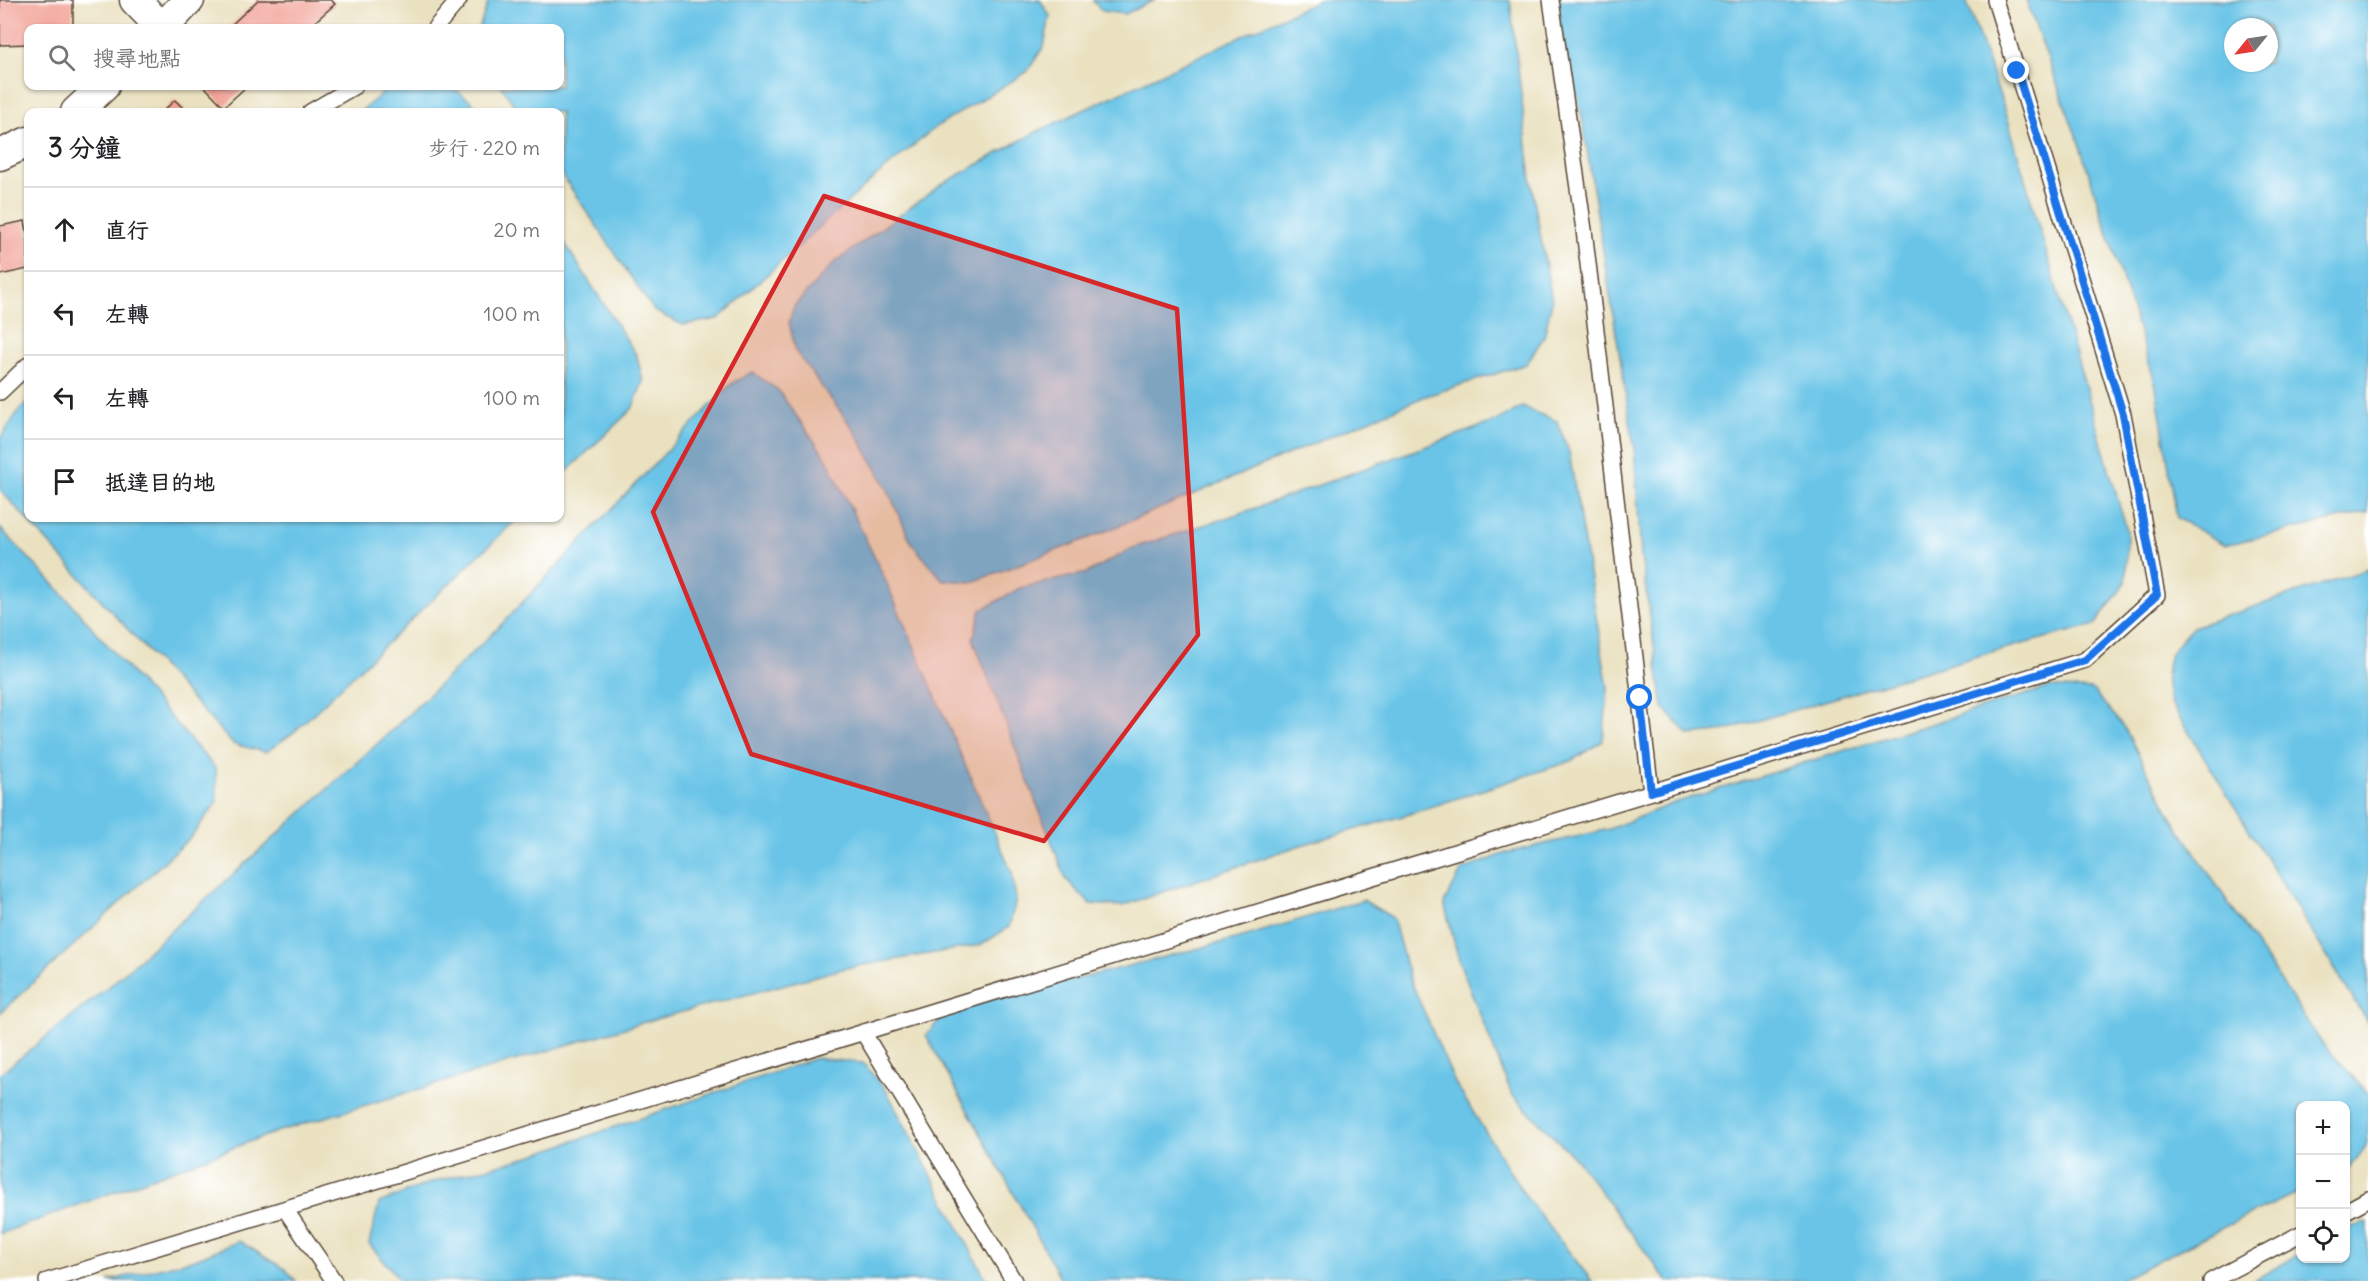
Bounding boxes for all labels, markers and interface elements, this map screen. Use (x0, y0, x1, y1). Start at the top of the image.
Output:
north arrow (2224, 18, 2278, 72)
search box (24, 24, 564, 90)
icon: search (45, 41, 78, 74)
text: 搜尋地點 (93, 44, 181, 72)
route end (2003, 57, 2029, 83)
text: 3 分鐘 (48, 131, 121, 164)
text: 步行 · 220 m (429, 135, 540, 160)
icon: ahead (48, 213, 81, 246)
text: 直行 (105, 216, 149, 244)
text: 20 m (494, 217, 540, 242)
icon: left (48, 297, 81, 330)
text: 左轉 (105, 300, 149, 328)
text: 100 m (483, 301, 540, 326)
icon: left (48, 381, 81, 414)
text: 左轉 (105, 384, 149, 412)
text: 100 m (483, 385, 540, 410)
icon: arrive (48, 465, 81, 498)
text: 抵達目的地 (105, 468, 215, 496)
route start (1626, 684, 1652, 710)
map controls (2296, 1101, 2350, 1263)
button: + (2296, 1101, 2350, 1155)
button: − (2296, 1155, 2350, 1209)
button: locate (2296, 1209, 2350, 1263)

